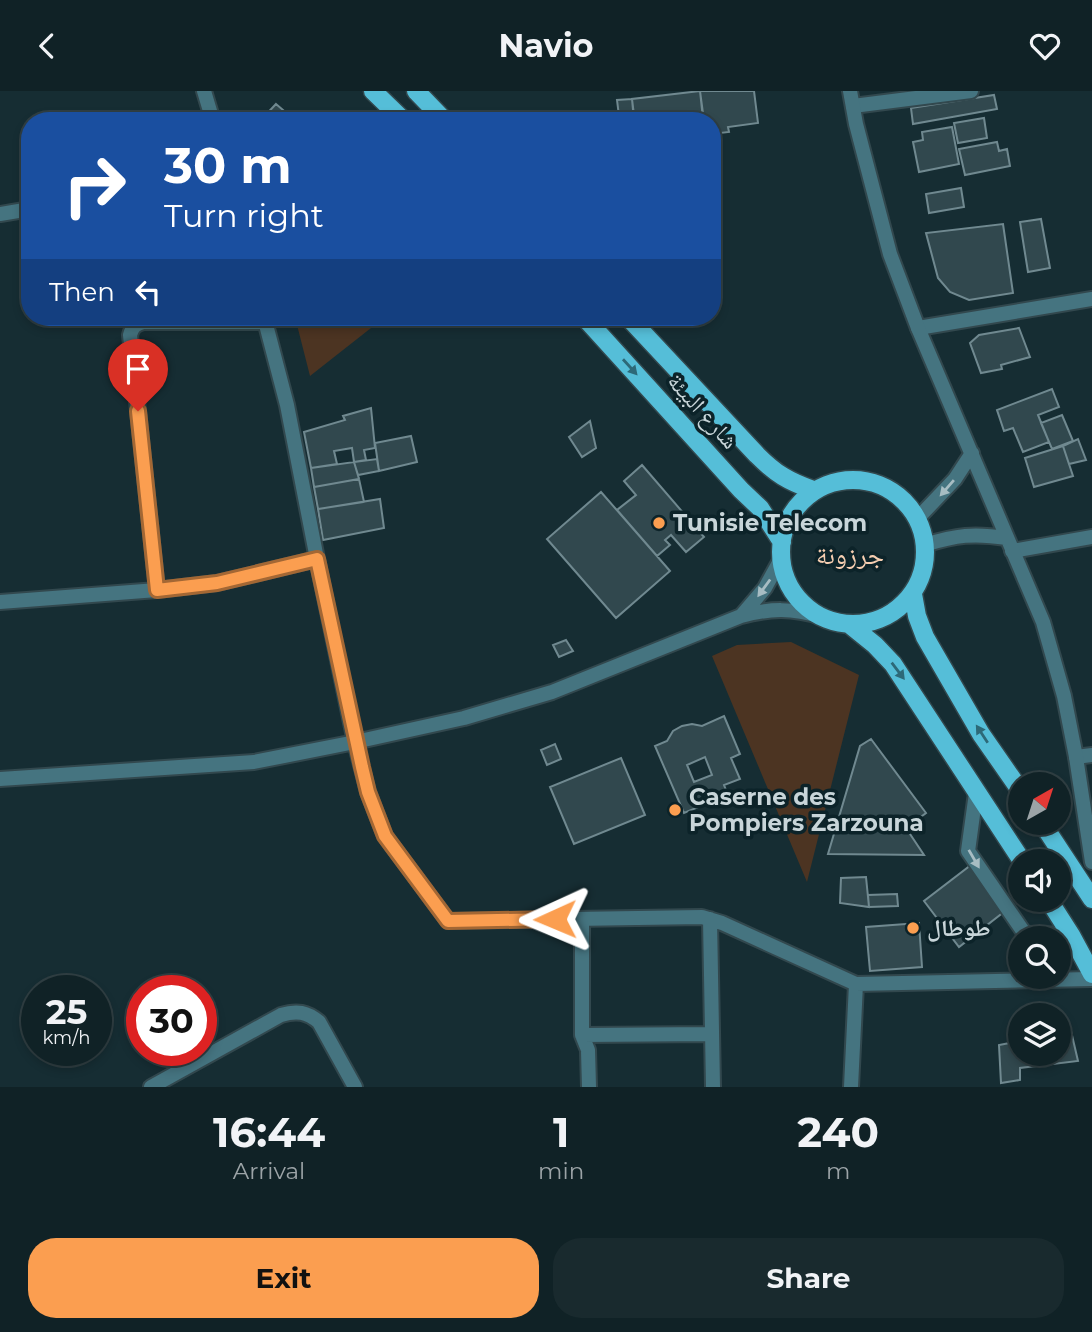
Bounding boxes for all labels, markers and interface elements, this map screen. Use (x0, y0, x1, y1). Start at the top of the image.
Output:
text: Navio (498, 26, 594, 65)
icon: back (28, 27, 66, 65)
icon: heart (1026, 27, 1064, 65)
text: 30 m (164, 136, 292, 195)
icon: right (49, 140, 140, 231)
text: Turn right (164, 196, 324, 235)
icon: left (129, 273, 167, 311)
text: Then (49, 276, 115, 308)
pin (108, 339, 168, 411)
icon: arrive (119, 350, 157, 388)
one-way arrow (622, 358, 638, 376)
street label: شارع البيئة (661, 367, 744, 455)
one-way arrow (939, 479, 955, 497)
place label: Tunisie Telecom (673, 509, 867, 537)
marker: Tunisie Telecom (651, 515, 667, 531)
district label: جرزونة (816, 539, 884, 571)
one-way arrow (757, 579, 771, 597)
one-way arrow (891, 662, 906, 680)
one-way arrow (975, 724, 988, 744)
north arrow (1008, 772, 1071, 835)
map controls (1008, 772, 1071, 1066)
place label: Caserne des Pompiers Zarzouna (689, 783, 924, 837)
marker: Caserne des Pompiers Zarzouna (667, 802, 683, 818)
one-way arrow (968, 849, 980, 868)
button: sound (1008, 849, 1071, 912)
position arrow (518, 882, 592, 956)
place label: طوطال (927, 914, 991, 942)
marker: طوطال (905, 920, 921, 936)
button: search (1008, 926, 1071, 989)
speed limit sign: 30 (126, 975, 217, 1066)
text: 25 (46, 990, 87, 1033)
button: layers (1008, 1003, 1071, 1066)
text: km/h (42, 1027, 91, 1049)
text: 16:44 (213, 1106, 325, 1158)
text: 1 (553, 1106, 569, 1158)
text: 240 (797, 1106, 879, 1158)
text: Arrival (233, 1157, 305, 1185)
text: min (538, 1157, 584, 1185)
text: m (826, 1157, 850, 1185)
button: Exit (28, 1238, 539, 1318)
button: Share (553, 1238, 1064, 1318)

